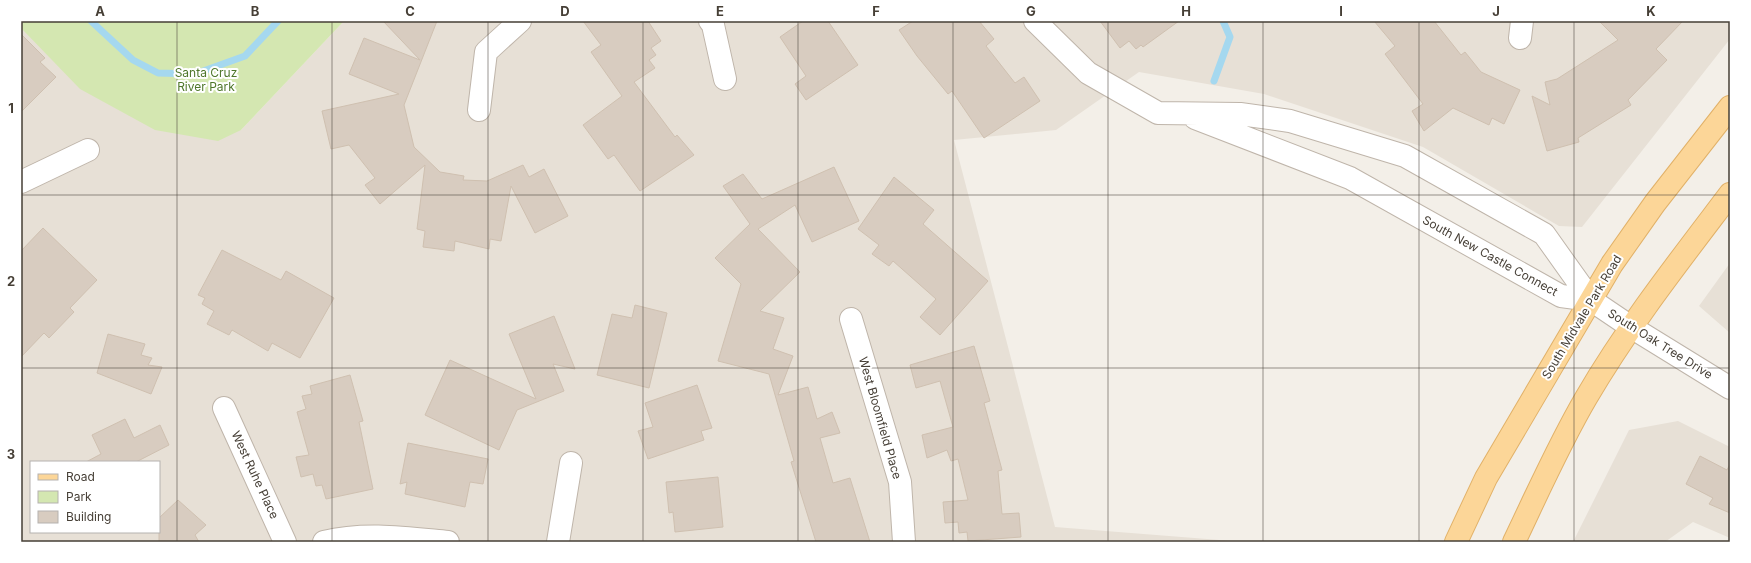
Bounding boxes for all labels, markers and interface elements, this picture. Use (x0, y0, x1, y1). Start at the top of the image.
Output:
text: A (95, 3, 105, 19)
text: B (251, 3, 260, 19)
text: C (405, 3, 415, 19)
text: D (560, 3, 570, 19)
text: E (716, 3, 724, 19)
text: F (872, 3, 880, 19)
text: G (1026, 3, 1036, 19)
text: H (1181, 3, 1191, 19)
text: I (1339, 3, 1343, 19)
text: J (1492, 3, 1500, 19)
text: K (1646, 3, 1656, 19)
park label: Santa Cruz River Park (175, 65, 237, 94)
text: 1 (8, 100, 14, 116)
street label: South New Castle Connect (1420, 212, 1561, 299)
street label: South Midvale Park Road (1539, 252, 1625, 382)
text: 2 (7, 273, 15, 289)
street label: South Oak Tree Drive (1605, 305, 1715, 382)
street label: West Bloomfield Place (856, 355, 905, 481)
street label: West Ruhe Place (229, 428, 282, 521)
text: 3 (7, 446, 15, 462)
legend (30, 461, 160, 533)
text: Road (66, 469, 95, 484)
text: Park (66, 489, 92, 504)
text: Building (66, 509, 111, 524)

